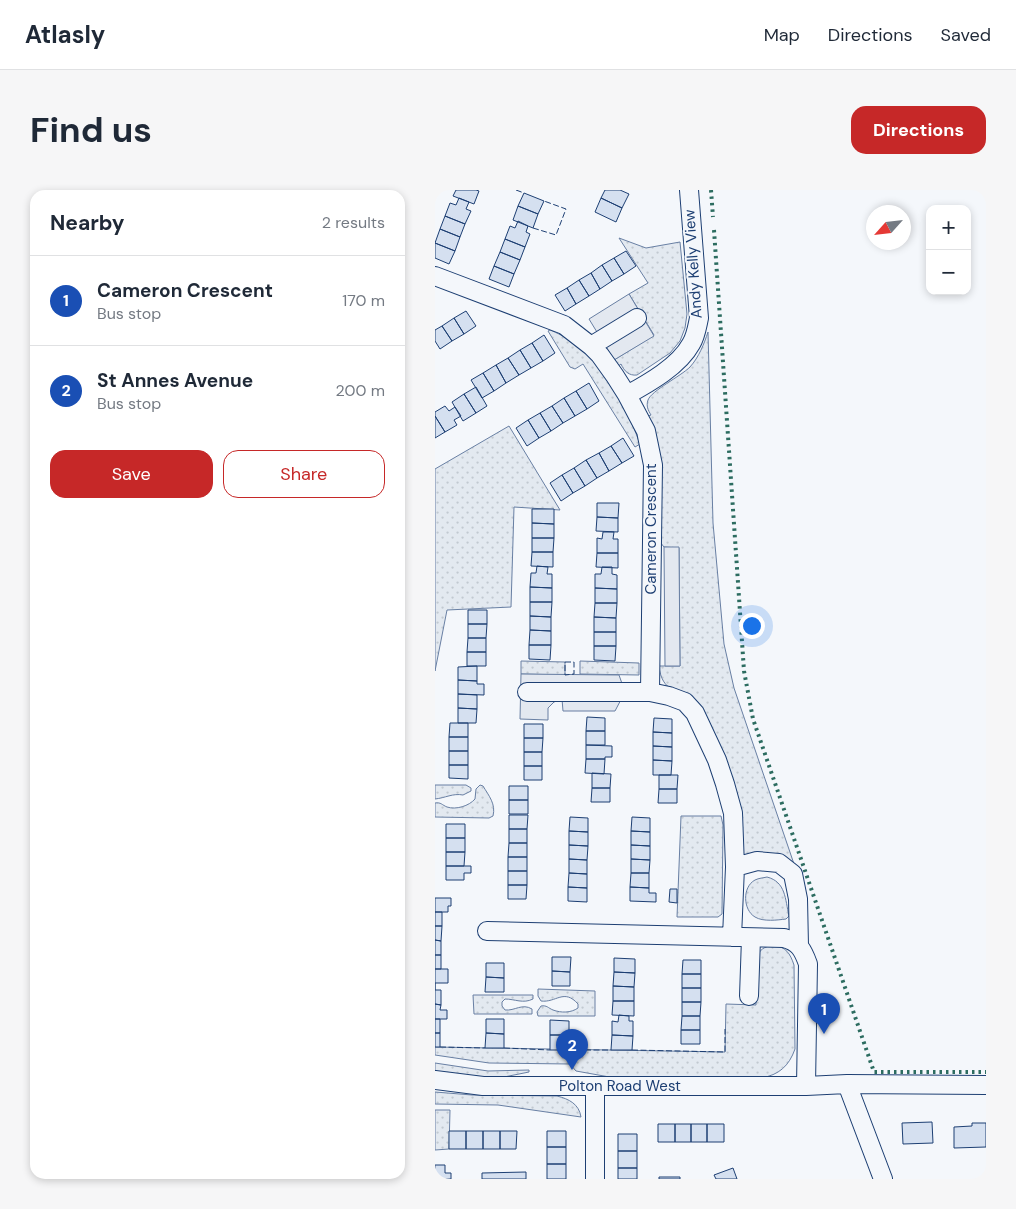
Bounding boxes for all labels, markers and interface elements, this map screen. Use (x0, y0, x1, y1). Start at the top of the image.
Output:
text: Atlasly (25, 19, 105, 50)
text: Map (764, 23, 800, 47)
text: Directions (828, 23, 913, 47)
text: Saved (941, 23, 991, 47)
button: Directions (851, 106, 986, 154)
text: Find us (30, 107, 152, 153)
north arrow (866, 205, 911, 250)
map controls (926, 205, 971, 295)
button: + (926, 205, 971, 250)
street label: Andy Kelly View (679, 208, 707, 319)
text: Nearby (50, 209, 124, 237)
text: 2 results (322, 212, 385, 233)
button: − (926, 250, 971, 295)
text: Cameron Crescent (97, 278, 273, 303)
text: 1 (63, 290, 69, 311)
text: 170 m (342, 290, 385, 311)
text: Bus stop (97, 303, 161, 324)
text: St Annes Avenue (97, 368, 253, 393)
text: 2 (61, 380, 71, 401)
text: 200 m (336, 380, 385, 401)
text: Bus stop (97, 393, 161, 414)
button: Save (50, 450, 213, 498)
button: Share (223, 450, 385, 498)
street label: Cameron Crescent (641, 463, 661, 595)
your location (739, 613, 765, 639)
pin: 1 (808, 993, 840, 1034)
pin: 2 (556, 1029, 588, 1070)
street label: Polton Road West (559, 1076, 681, 1096)

